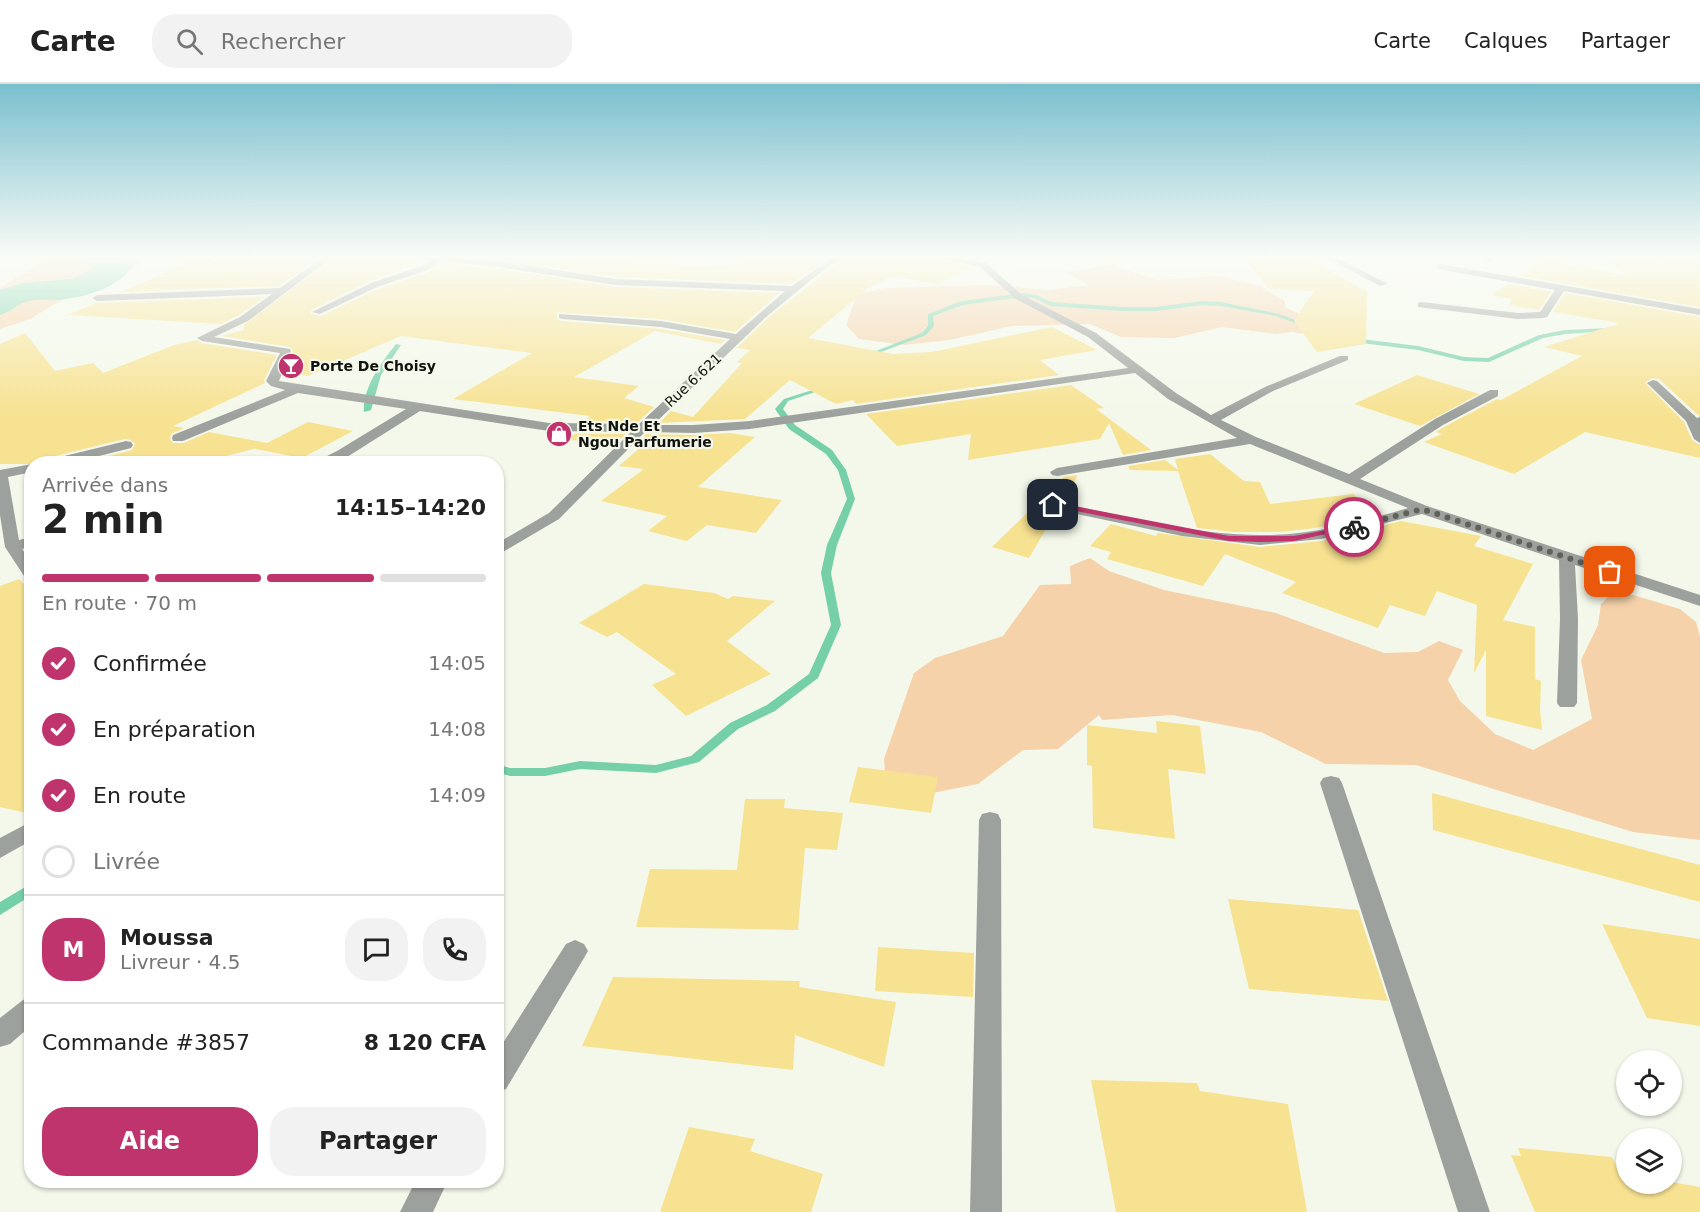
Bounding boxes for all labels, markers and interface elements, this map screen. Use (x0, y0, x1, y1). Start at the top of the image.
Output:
search box (152, 14, 572, 68)
text: Carte (30, 25, 116, 58)
icon: search (173, 25, 206, 58)
text: Rechercher (221, 29, 345, 54)
text: Carte (1374, 29, 1431, 53)
text: Calques (1464, 29, 1548, 53)
text: Partager (1581, 29, 1670, 53)
street label: Rue 6.621 (662, 350, 724, 410)
bar icon: Porte De Choisy (276, 351, 306, 381)
place label: Porte De Choisy (310, 358, 436, 374)
place label: Ets Nde Et Ngou Parfumerie (578, 418, 712, 450)
shop icon: Ets Nde Et Ngou Parfumerie (544, 419, 574, 449)
text: Arrivée dans (42, 473, 168, 497)
pin (1027, 479, 1078, 530)
icon: home (1036, 488, 1069, 521)
text: 14:15–14:20 (335, 495, 486, 520)
text: 2 min (42, 497, 164, 542)
courier (1324, 497, 1384, 557)
icon: bike (1338, 511, 1371, 544)
pin (1584, 546, 1635, 597)
icon: bag (1593, 555, 1626, 588)
text: En route · 70 m (42, 591, 197, 615)
icon: check (42, 647, 75, 680)
text: Confirmée (93, 651, 207, 676)
text: 14:05 (428, 651, 486, 675)
icon: check (42, 713, 75, 746)
text: En préparation (93, 717, 256, 742)
text: 14:08 (428, 717, 486, 741)
icon: check (42, 779, 75, 812)
text: En route (93, 783, 186, 808)
text: 14:09 (428, 783, 486, 807)
text: Livrée (93, 849, 160, 874)
button: chat (345, 918, 408, 981)
button: phone (423, 918, 486, 981)
text: Moussa (120, 925, 214, 950)
text: M (63, 937, 84, 962)
text: Livreur · 4.5 (120, 950, 240, 974)
text: Commande #3857 (42, 1030, 250, 1055)
text: 8 120 CFA (364, 1030, 486, 1055)
map controls (1616, 1050, 1682, 1194)
button: locate (1616, 1050, 1682, 1116)
button: Aide (42, 1107, 258, 1176)
button: Partager (270, 1107, 486, 1176)
button: layers (1616, 1128, 1682, 1194)

